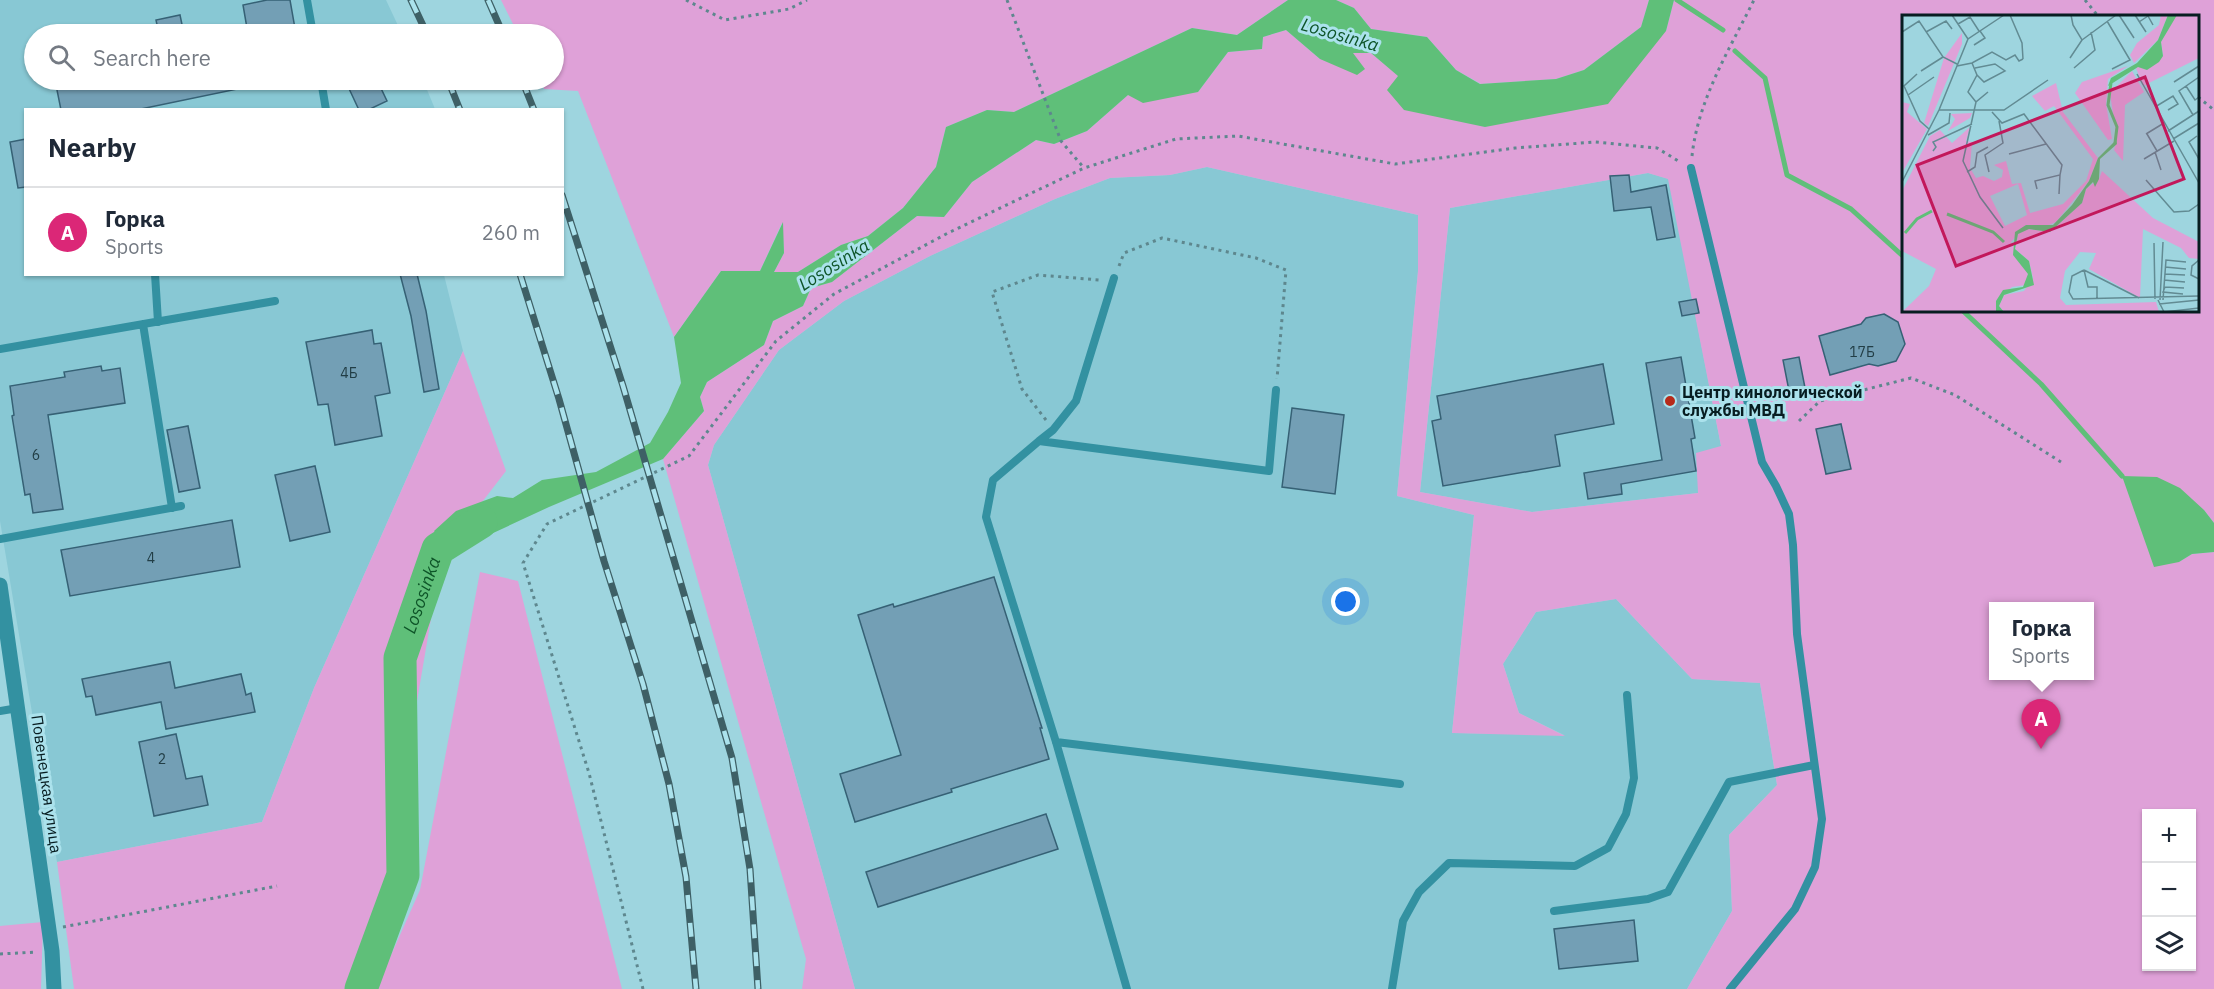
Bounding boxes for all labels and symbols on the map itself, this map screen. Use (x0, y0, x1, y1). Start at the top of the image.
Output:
water label: Lososinka (1299, 12, 1382, 57)
inset map (1902, 15, 2199, 312)
water label: Lososinka (794, 234, 874, 295)
house number: 17Б (1849, 343, 1875, 361)
house number: 4Б (340, 364, 358, 382)
place label: Центр кинологической службы МВД (1682, 382, 1863, 420)
marker: Центр кинологической службы МВД (1663, 394, 1677, 408)
house number: 6 (32, 446, 40, 464)
house number: 4 (147, 549, 155, 567)
water label: Lososinka (397, 554, 445, 636)
your location (1331, 587, 1360, 616)
pin: A (2022, 700, 2060, 749)
street label: Повенецкая улица (27, 714, 67, 855)
house number: 2 (158, 750, 166, 768)

